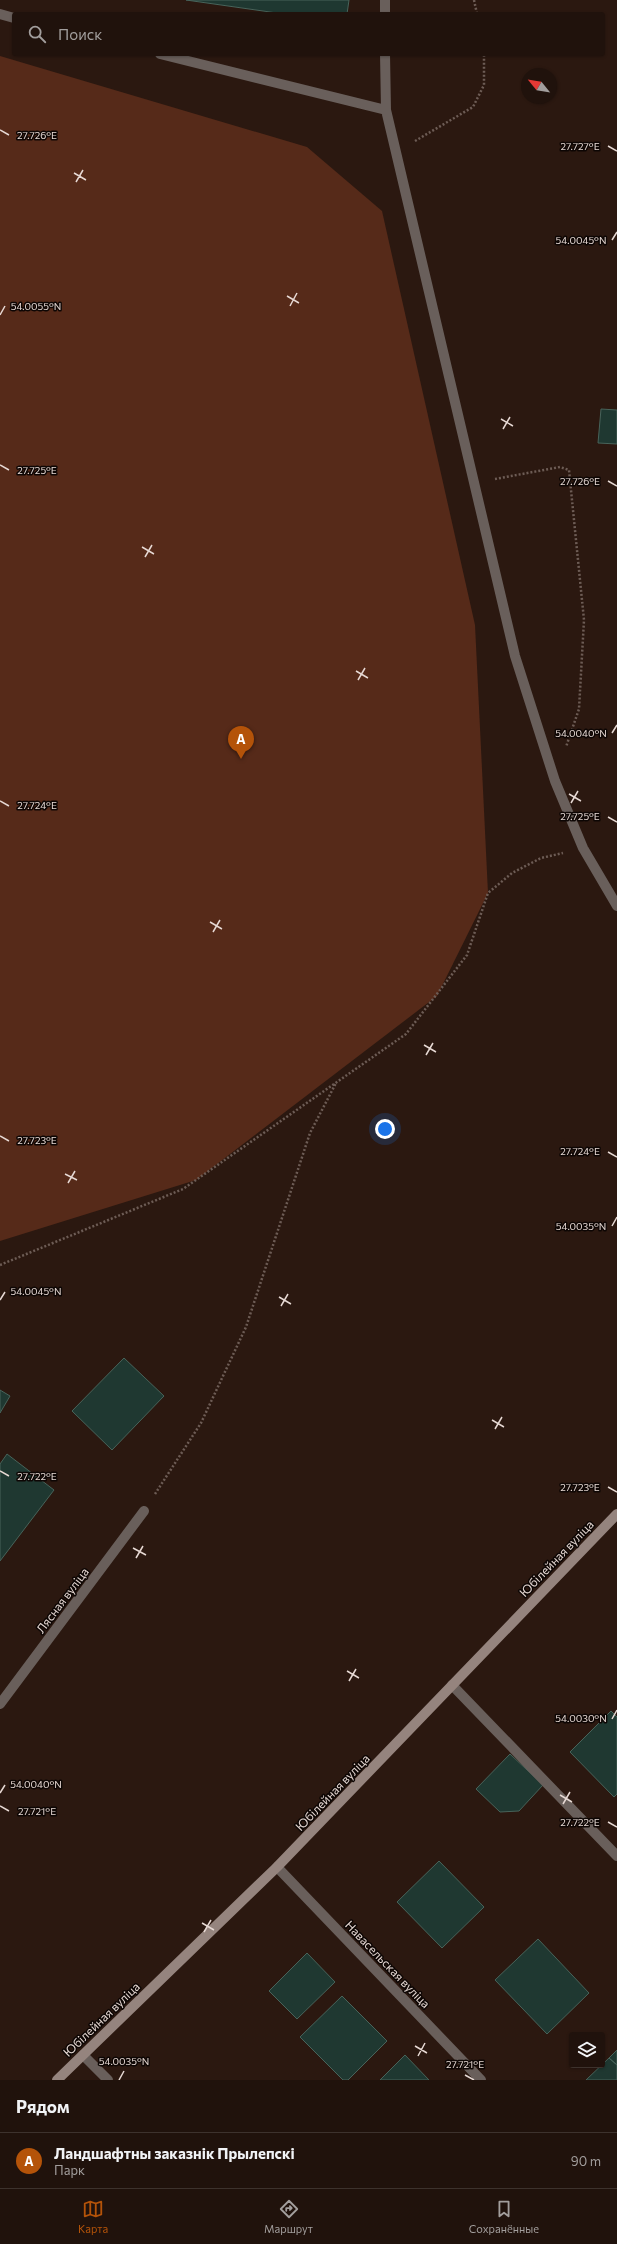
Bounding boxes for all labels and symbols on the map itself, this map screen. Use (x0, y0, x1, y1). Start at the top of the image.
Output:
north arrow (521, 68, 557, 104)
text: 27.726°E (17, 129, 57, 141)
text: 27.727°E (560, 140, 600, 152)
text: 54.0045°N (556, 234, 606, 246)
text: 54.0055°N (11, 300, 61, 312)
text: 27.725°E (17, 464, 57, 476)
text: 27.726°E (560, 475, 600, 487)
pin: A (228, 726, 254, 759)
text: 54.0040°N (555, 727, 607, 739)
text: 27.724°E (17, 799, 57, 811)
text: 27.725°E (560, 810, 600, 822)
your location (375, 1119, 395, 1139)
text: 27.723°E (17, 1134, 57, 1146)
text: 27.724°E (560, 1145, 600, 1157)
text: 54.0035°N (556, 1220, 606, 1232)
text: 54.0045°N (11, 1285, 61, 1297)
text: 27.722°E (17, 1470, 57, 1482)
text: 27.723°E (560, 1481, 600, 1493)
street label: Юбілейная вуліца (516, 1517, 596, 1599)
street label: Лясная вуліца (33, 1565, 91, 1635)
text: 54.0030°N (555, 1712, 607, 1724)
street label: Юбілейная вуліца (292, 1751, 372, 1833)
text: 54.0040°N (10, 1778, 62, 1790)
text: 27.721°E (18, 1805, 56, 1817)
text: 27.722°E (560, 1816, 600, 1828)
street label: Навасельская вуліца (343, 1918, 433, 2010)
street label: Юбілейная вуліца (60, 1979, 142, 2059)
text: 54.0035°N (99, 2055, 149, 2067)
text: 27.721°E (446, 2058, 484, 2070)

